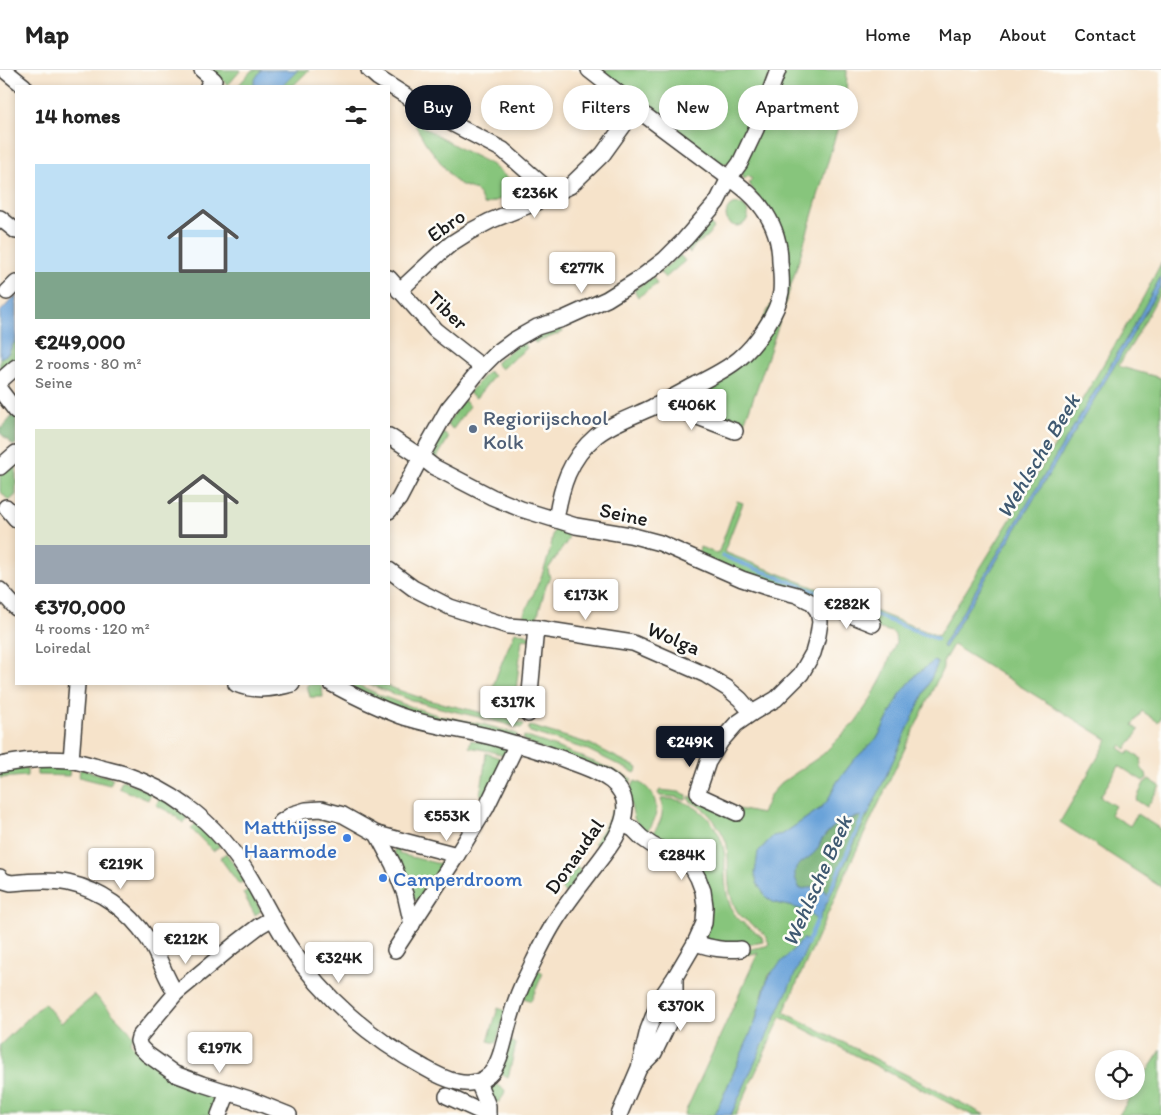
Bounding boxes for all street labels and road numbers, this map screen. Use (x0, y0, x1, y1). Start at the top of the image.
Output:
street label: Ebro (422, 203, 470, 247)
street label: Tiber (423, 285, 473, 335)
street label: Seine (597, 497, 651, 531)
street label: Wolga (644, 616, 704, 660)
street label: Donaudal (539, 813, 609, 899)

